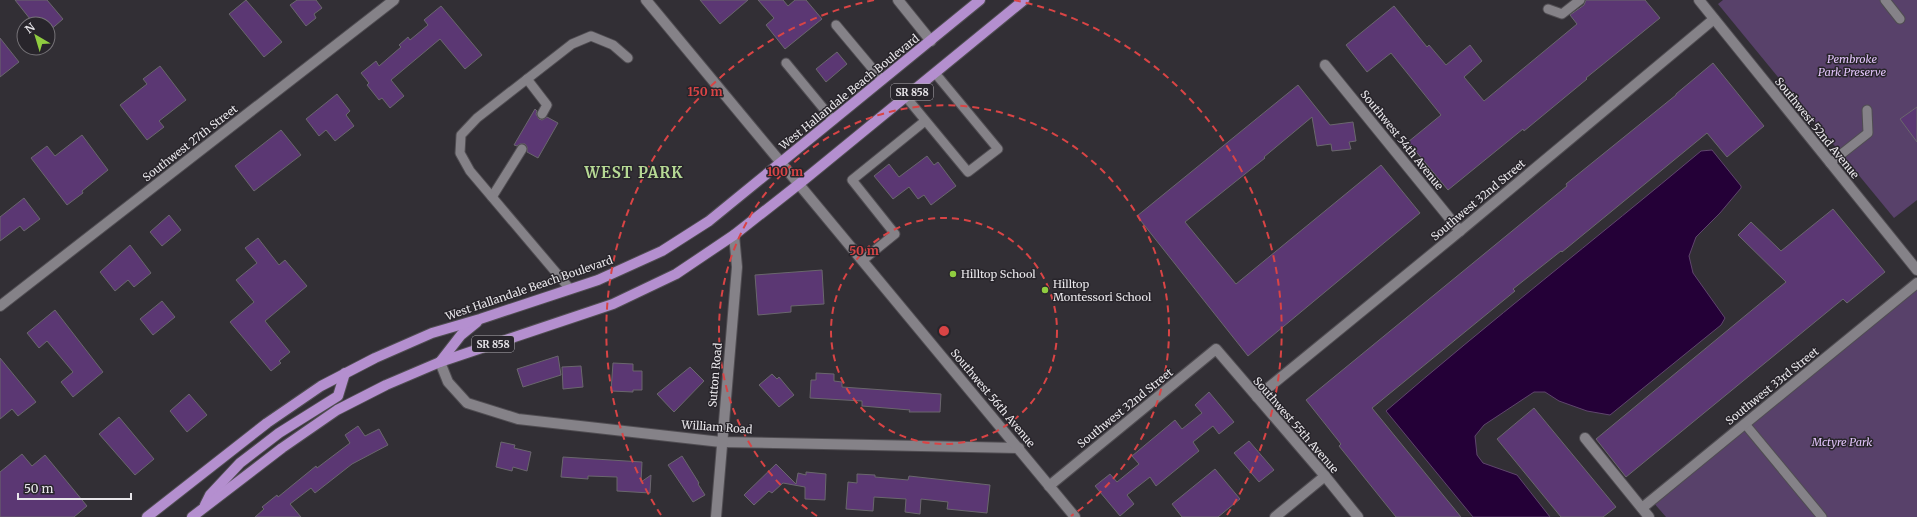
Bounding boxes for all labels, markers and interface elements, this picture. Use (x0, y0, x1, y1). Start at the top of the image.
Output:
north arrow (16, 16, 56, 56)
text: N (22, 20, 38, 36)
street label: West Hallandale Beach Boulevard (775, 31, 922, 153)
park label: Pembroke Park Preserve (1818, 52, 1886, 79)
street label: Southwest 52nd Avenue (1772, 75, 1862, 182)
text: 150 m (688, 84, 723, 99)
road number: SR 858 (891, 84, 933, 100)
street label: Southwest 54th Avenue (1358, 87, 1447, 193)
street label: Southwest 27th Street (140, 101, 241, 184)
street label: Southwest 32nd Street (1428, 156, 1529, 244)
district label: WEST PARK (584, 163, 683, 182)
text: 100 m (767, 164, 803, 179)
text: 50 m (849, 243, 879, 258)
street label: West Hallandale Beach Boulevard (443, 253, 615, 324)
place label: Hilltop School (961, 267, 1036, 281)
marker: Hilltop School (948, 269, 958, 279)
place label: Hilltop Montessori School (1053, 277, 1152, 304)
marker: Hilltop Montessori School (1040, 285, 1050, 295)
centre of rings (937, 324, 951, 338)
road number: SR 858 (472, 336, 514, 352)
street label: Sutton Road (705, 342, 725, 408)
street label: Southwest 33rd Street (1723, 344, 1822, 428)
street label: Southwest 56th Avenue (948, 346, 1038, 450)
street label: Southwest 32nd Street (1074, 365, 1176, 451)
street label: Southwest 55th Avenue (1250, 374, 1342, 476)
street label: William Road (680, 417, 753, 436)
park label: Mctyre Park (1811, 435, 1872, 449)
scale bar (18, 475, 131, 501)
text: 50 m (24, 481, 53, 496)

